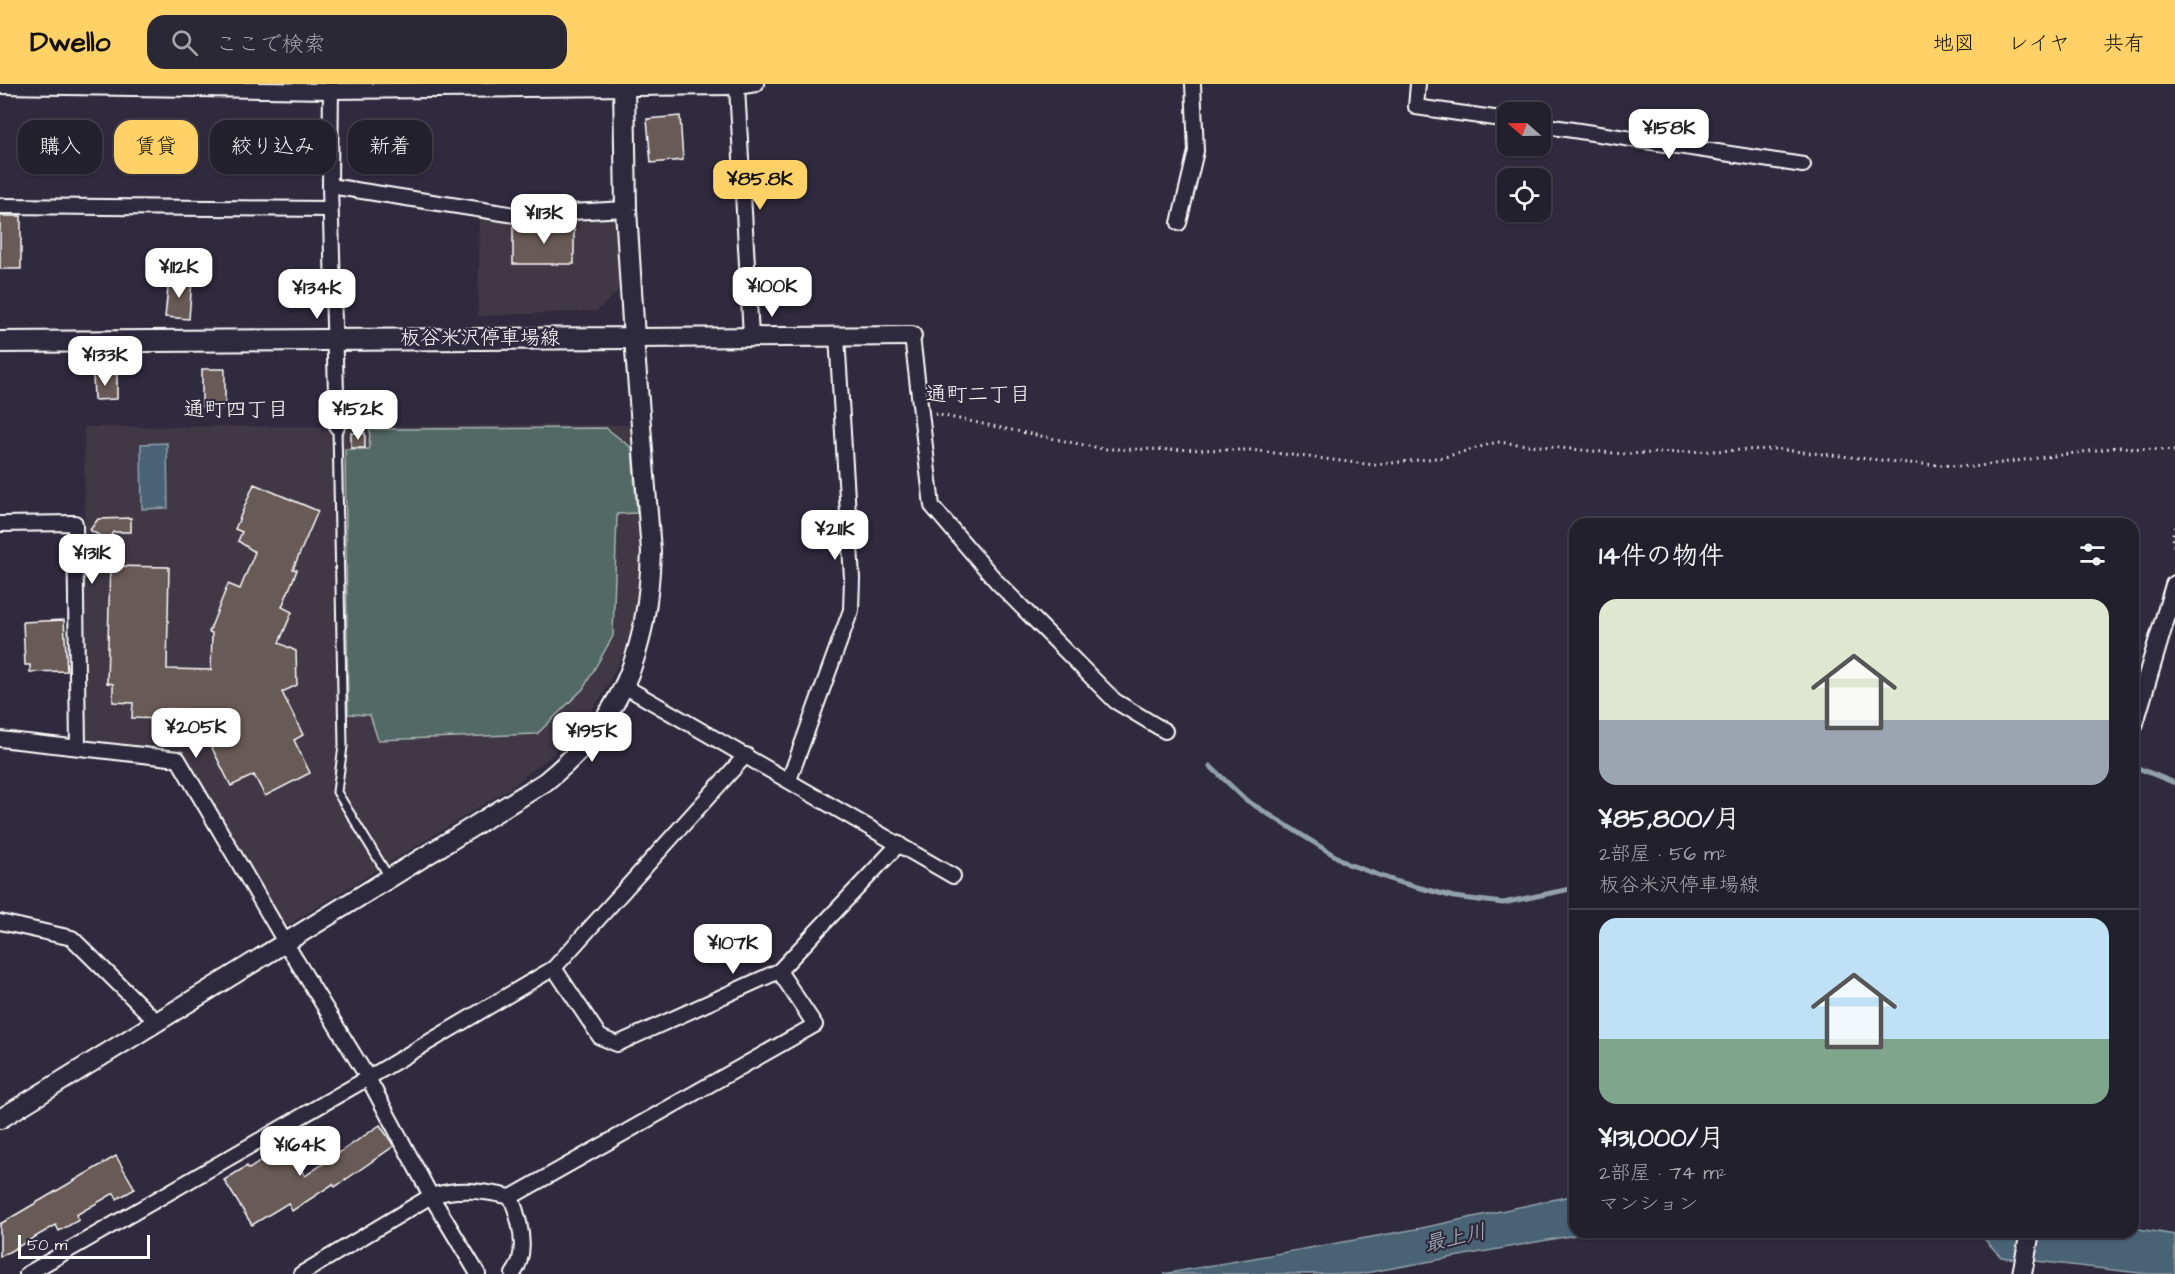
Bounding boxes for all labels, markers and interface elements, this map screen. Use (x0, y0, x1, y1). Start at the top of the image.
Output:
search box (147, 15, 567, 69)
text: Dwello (30, 23, 111, 62)
icon: search (168, 26, 201, 59)
text: ここで検索 (216, 29, 326, 60)
text: 地図 (1933, 29, 1975, 58)
text: レイヤ (2008, 29, 2070, 58)
text: 共有 (2103, 29, 2145, 58)
north arrow (1497, 102, 1551, 156)
map controls (1497, 102, 1551, 222)
pin: ¥158K (1627, 109, 1711, 160)
text: ¥158K (1643, 114, 1695, 142)
chip: 購入 (18, 120, 102, 174)
chip: 賃貸 (114, 120, 198, 174)
chip: 絞り込み (210, 120, 336, 174)
chip: 新着 (348, 120, 432, 174)
pin: ¥85.8K (711, 160, 809, 211)
text: ¥85.8K (727, 165, 793, 193)
button: locate (1497, 168, 1551, 222)
pin: ¥113K (502, 194, 586, 245)
text: ¥113K (525, 199, 563, 227)
pin: ¥112K (137, 248, 221, 299)
text: ¥112K (159, 253, 199, 281)
pin: ¥100K (730, 267, 814, 318)
pin: ¥134K (275, 269, 359, 320)
text: ¥100K (747, 272, 797, 300)
text: ¥134K (292, 274, 342, 302)
street label: 板谷米沢停車場線 (400, 324, 560, 352)
pin: ¥133K (63, 336, 147, 387)
text: ¥133K (82, 341, 128, 369)
district label: 通町二丁目 (926, 380, 1031, 409)
pin: ¥152K (316, 390, 400, 441)
district label: 通町四丁目 (184, 395, 289, 424)
text: ¥152K (333, 395, 383, 423)
pin: ¥211K (793, 510, 877, 561)
text: ¥211K (815, 515, 855, 543)
pin: ¥131K (50, 534, 134, 585)
text: 14件の物件 (1599, 538, 1724, 574)
icon: filters (2076, 538, 2109, 571)
text: ¥131K (73, 539, 111, 567)
icon: home (1800, 638, 1908, 746)
pin: ¥205K (154, 708, 238, 759)
pin: ¥195K (550, 712, 634, 763)
text: ¥205K (165, 713, 227, 741)
text: ¥195K (567, 717, 617, 745)
text: ¥85,800/月 (1599, 801, 1740, 837)
text: 2部屋 · 56 m² (1599, 840, 1727, 868)
text: 板谷米沢停車場線 (1599, 871, 1759, 899)
pin: ¥107K (691, 924, 775, 975)
text: ¥107K (708, 929, 758, 957)
icon: home (1800, 957, 1908, 1065)
text: ¥131,000/月 (1599, 1120, 1724, 1156)
pin: ¥164K (258, 1126, 342, 1177)
text: ¥164K (274, 1131, 326, 1159)
text: 2部屋 · 74 m² (1599, 1159, 1726, 1187)
text: マンション (1599, 1190, 1698, 1218)
water label: 最上川 (1421, 1217, 1489, 1259)
scale bar (18, 1232, 150, 1260)
text: 50 m (27, 1234, 67, 1256)

